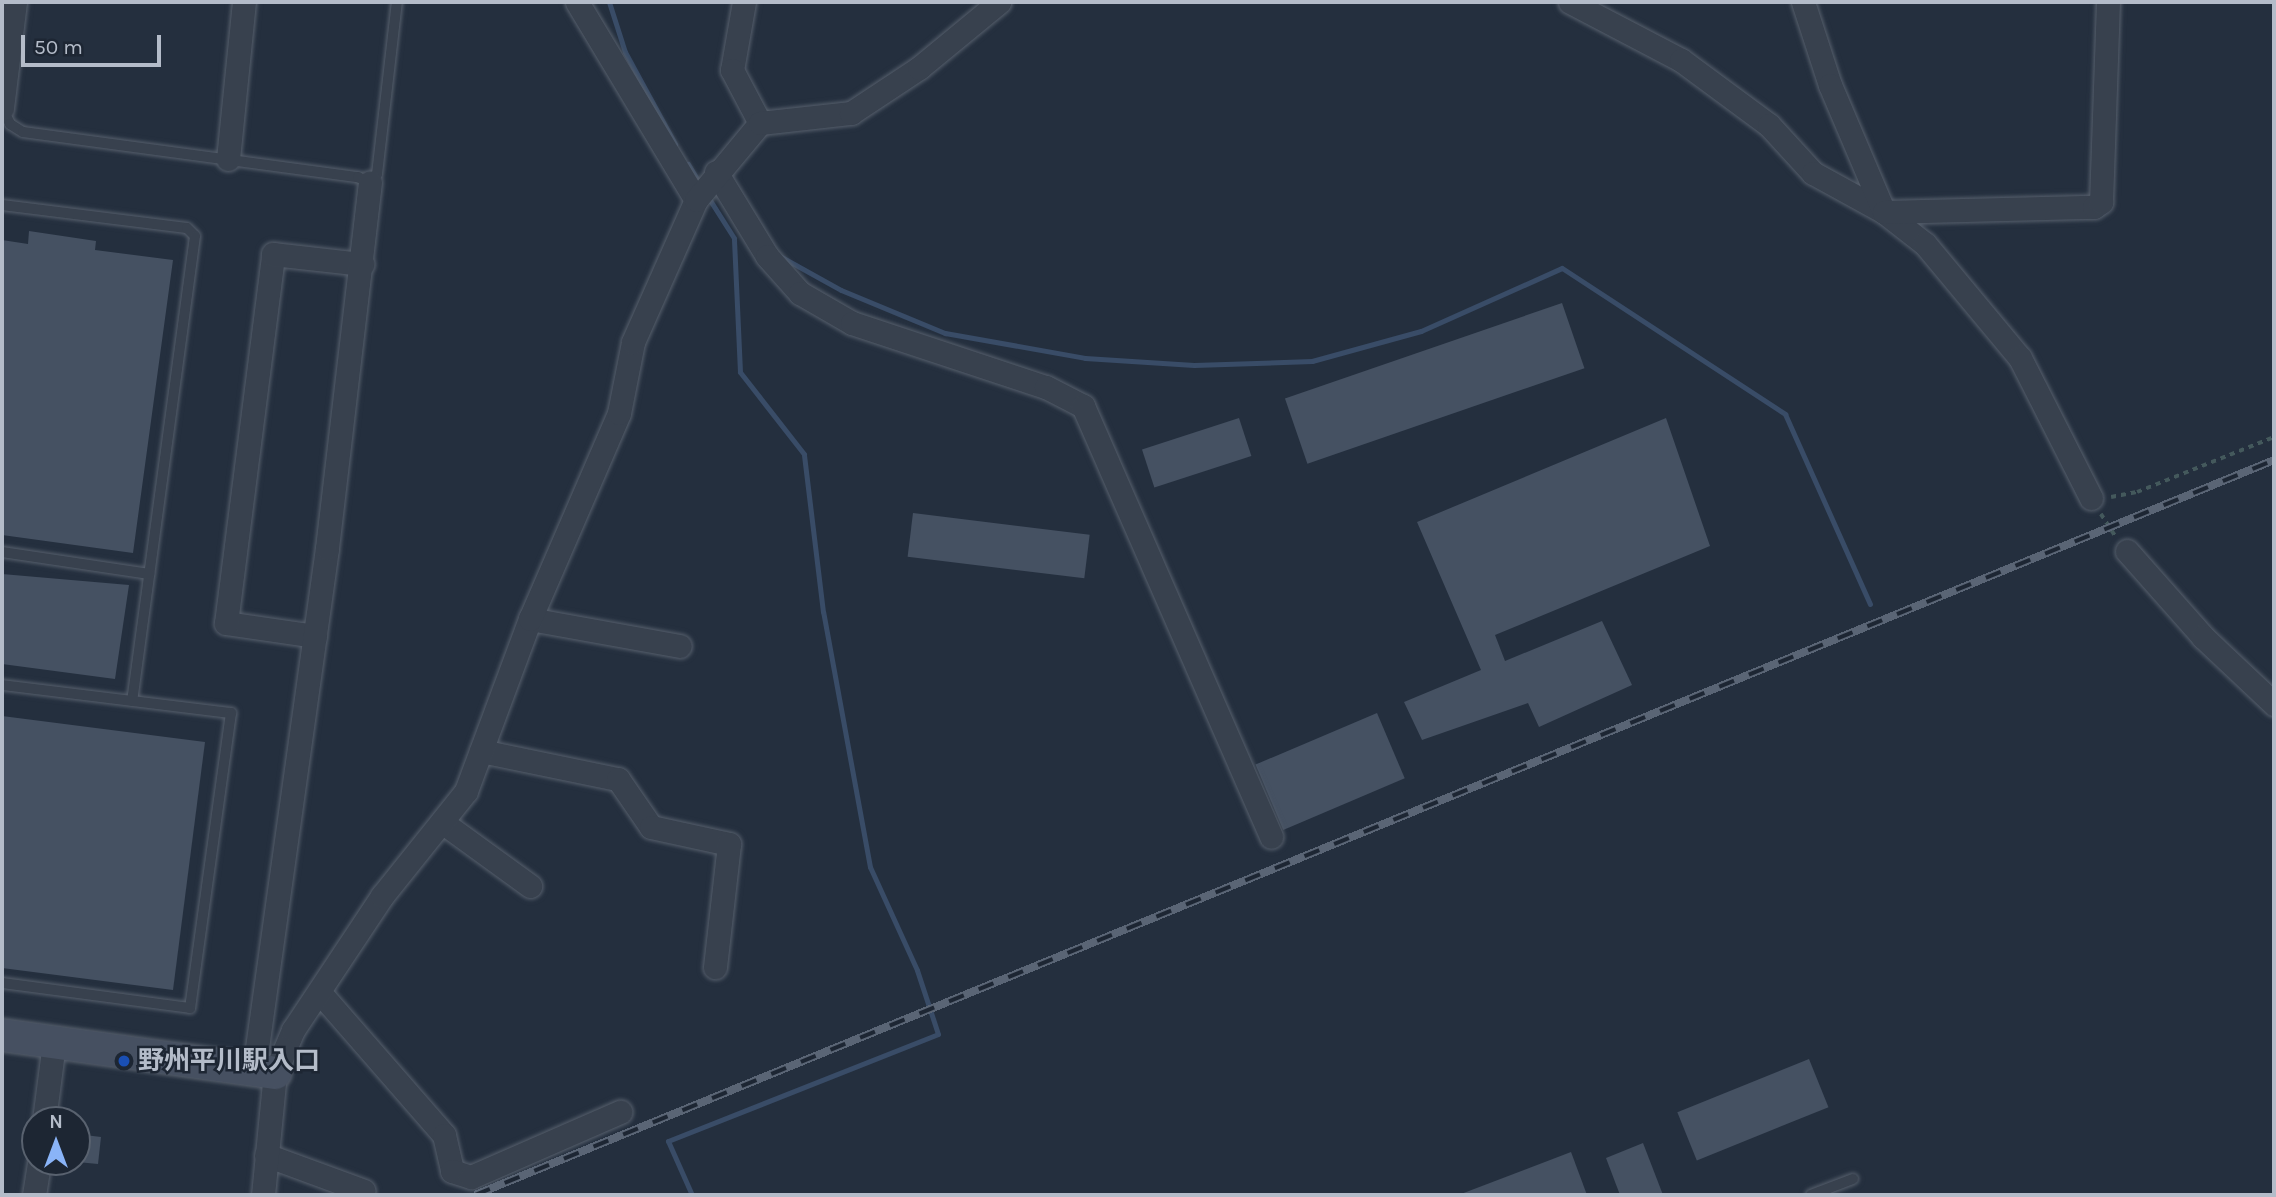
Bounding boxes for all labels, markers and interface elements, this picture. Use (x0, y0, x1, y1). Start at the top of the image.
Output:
scale bar (24, 21, 164, 65)
text: 50 m (34, 35, 83, 59)
place label: 野州平川駅入口 (138, 1045, 320, 1077)
marker: 野州平川駅入口 (116, 1053, 132, 1069)
north arrow (21, 1106, 91, 1176)
text: N (49, 1111, 63, 1133)

